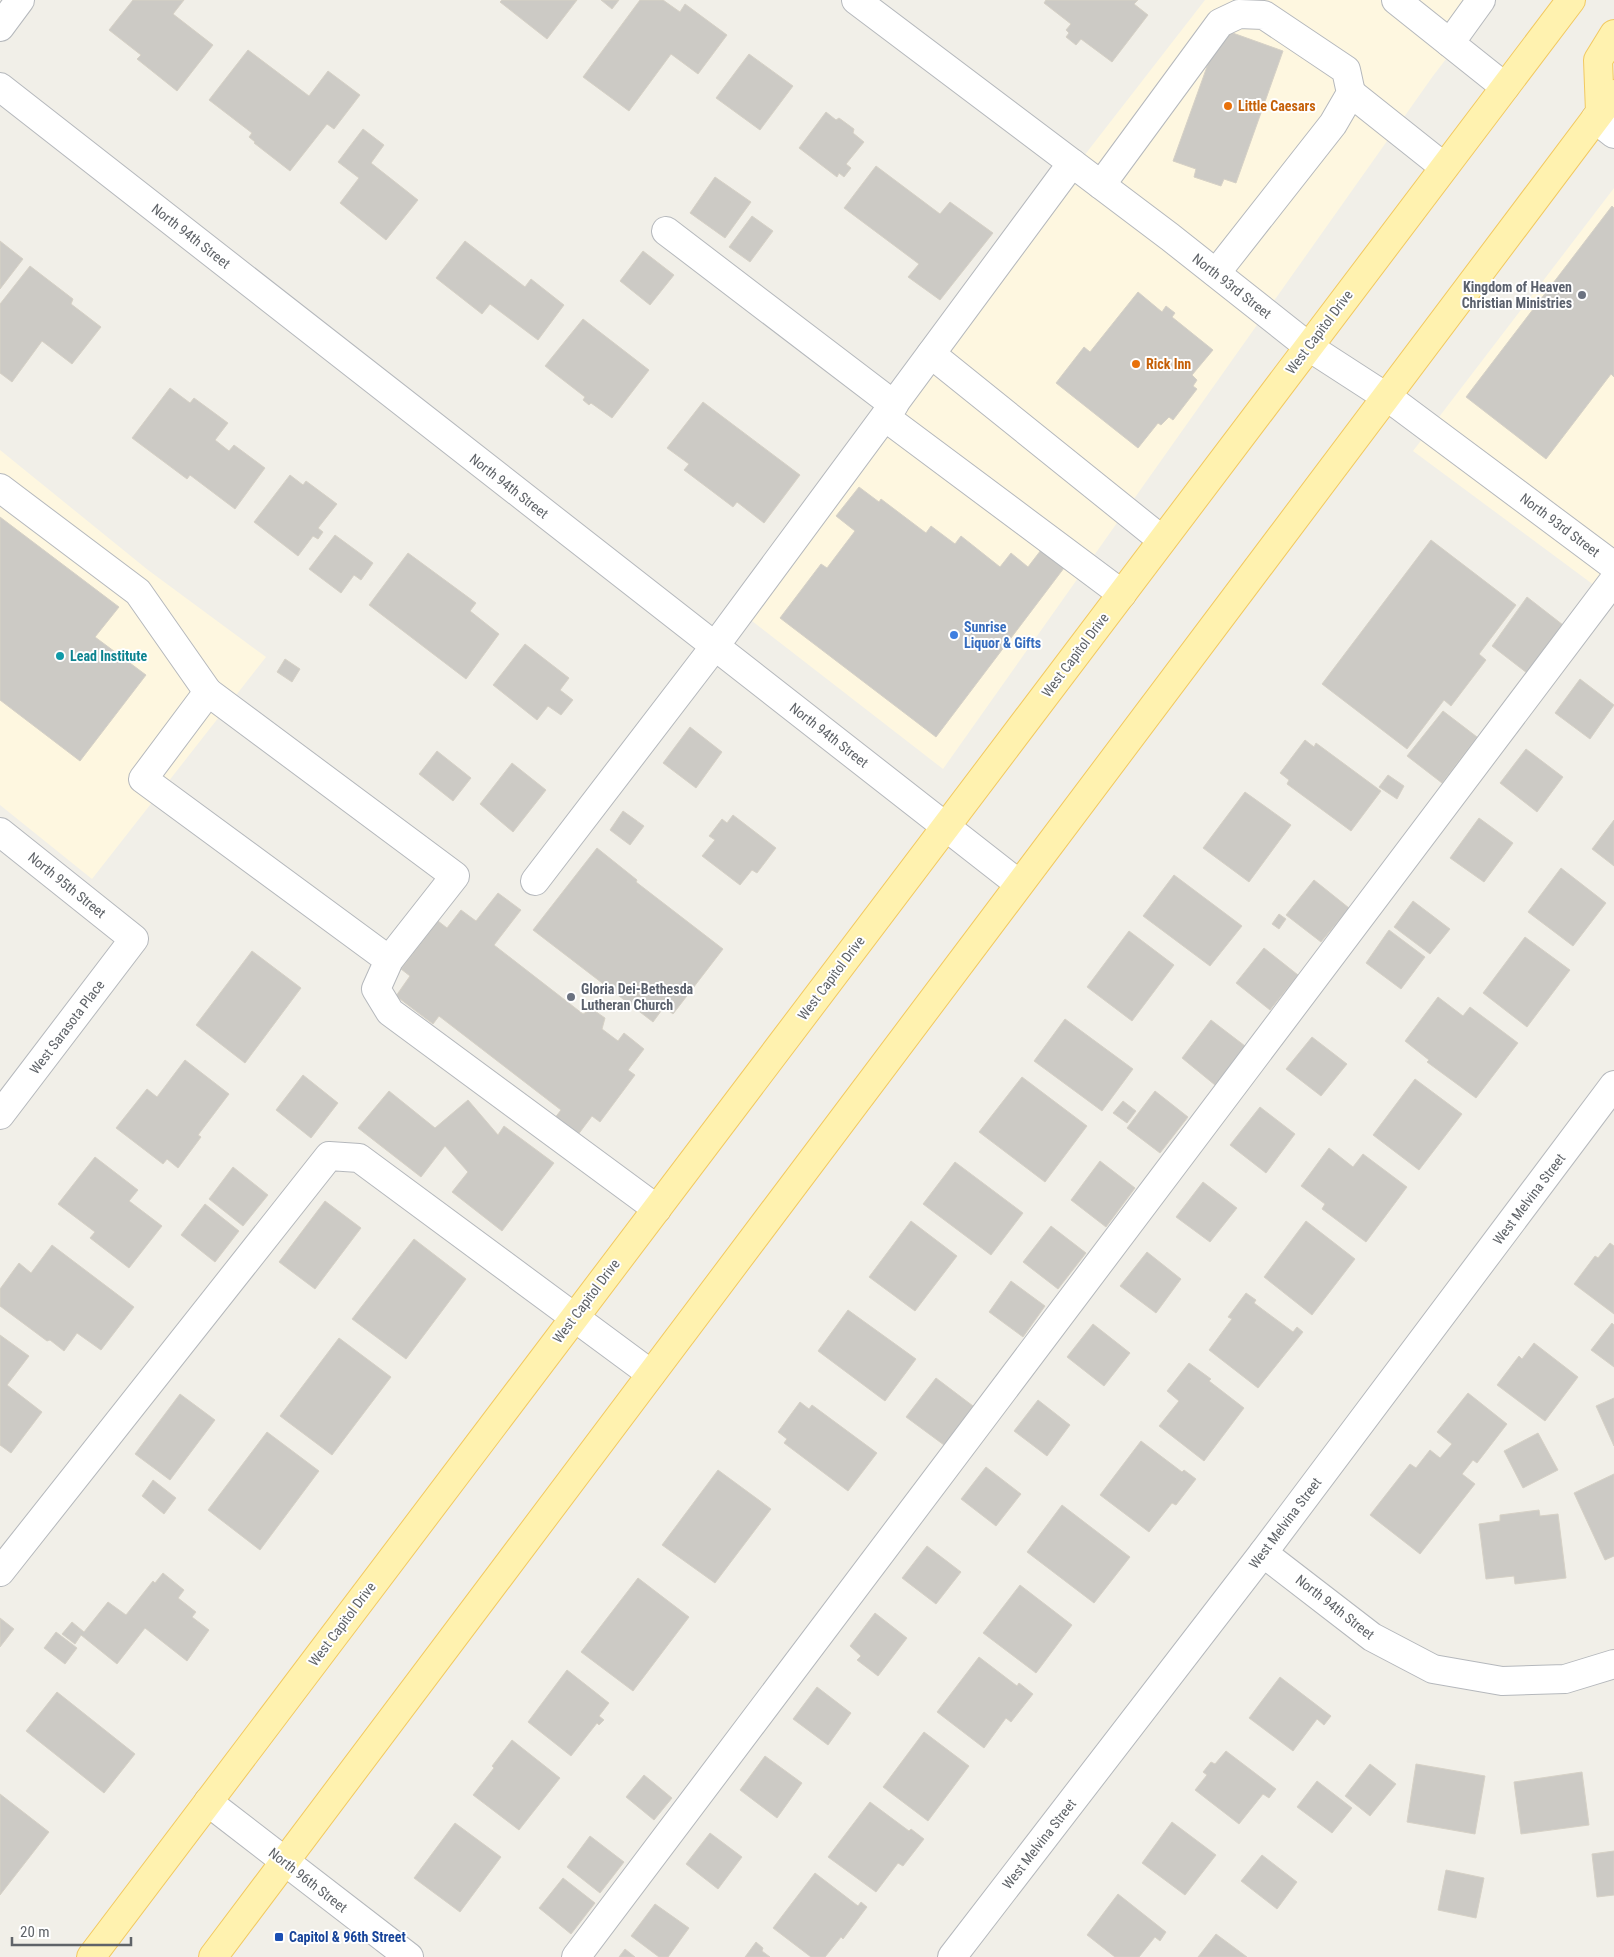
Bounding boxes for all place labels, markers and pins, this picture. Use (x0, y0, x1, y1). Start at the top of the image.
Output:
place label: Little Caesars (1238, 98, 1316, 114)
marker: Little Caesars (1222, 100, 1234, 112)
place label: Kingdom of Heaven Christian Ministries (1462, 279, 1572, 311)
marker: Kingdom of Heaven Christian Ministries (1576, 289, 1588, 301)
place label: Rick Inn (1146, 356, 1191, 372)
marker: Rick Inn (1130, 358, 1142, 370)
place label: Sunrise Liquor & Gifts (964, 619, 1041, 651)
marker: Sunrise Liquor & Gifts (948, 629, 960, 641)
place label: Lead Institute (70, 648, 147, 664)
marker: Lead Institute (54, 650, 66, 662)
place label: Gloria Dei-Bethesda Lutheran Church (581, 981, 694, 1013)
marker: Gloria Dei-Bethesda Lutheran Church (565, 991, 577, 1003)
place label: Capitol & 96th Street (289, 1929, 406, 1945)
marker: Capitol & 96th Street (273, 1931, 285, 1943)

